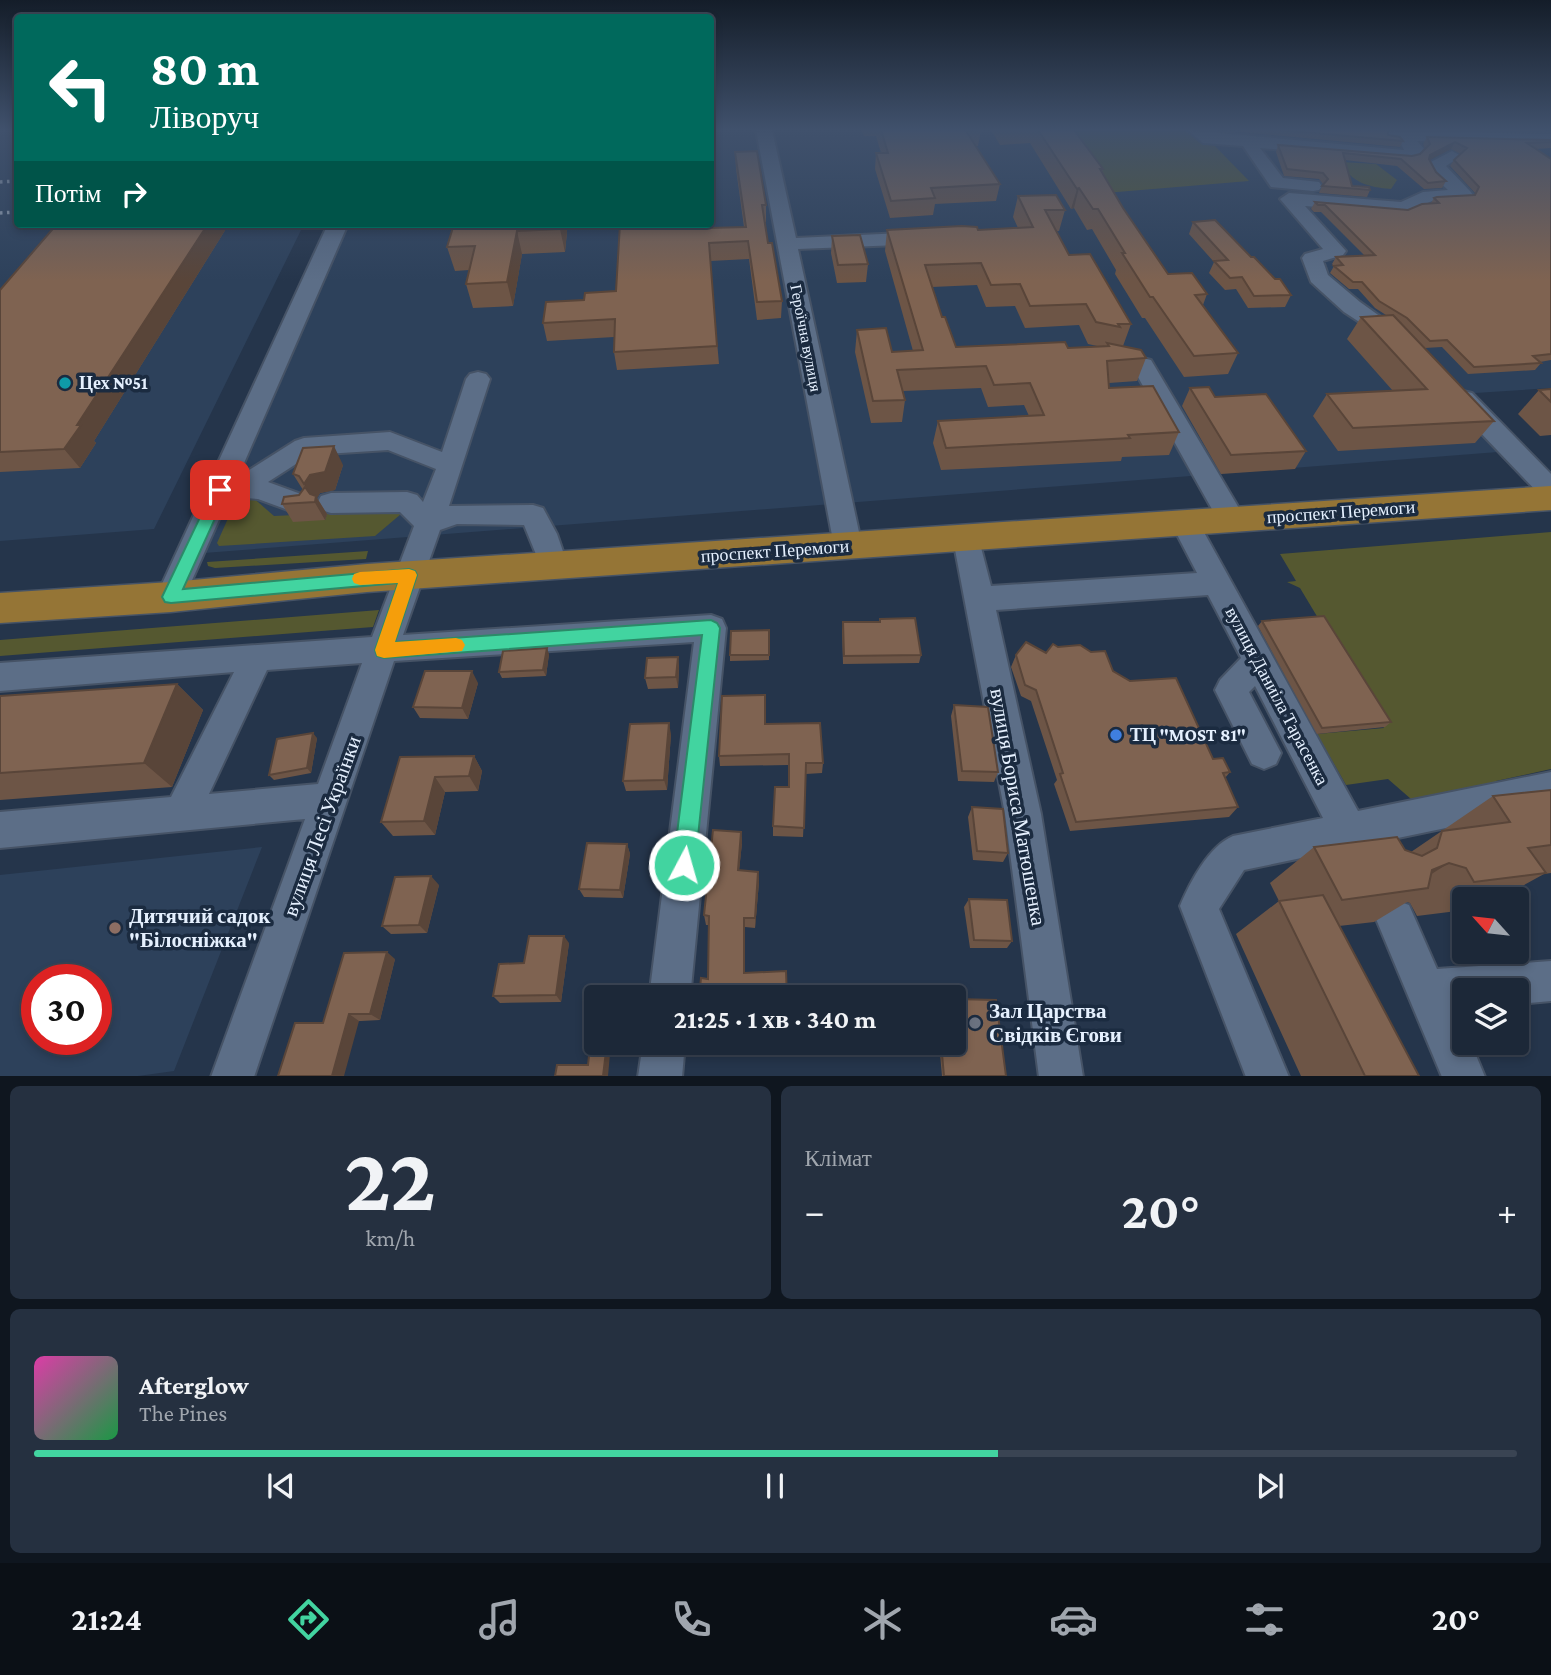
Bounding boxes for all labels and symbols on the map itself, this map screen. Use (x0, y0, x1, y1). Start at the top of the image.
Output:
street label: Героїчна вулиця (786, 283, 825, 394)
place label: Цех №51 (79, 373, 148, 393)
marker: Цех №51 (57, 375, 73, 391)
pin (190, 460, 250, 520)
street label: проспект Перемоги (1266, 497, 1416, 527)
street label: проспект Перемоги (700, 536, 850, 566)
street label: вулиця Даниіла Тарасенка (1222, 604, 1332, 788)
street label: вулиця Бориса Матюшенка (985, 686, 1051, 928)
place label: ТЦ "MOST 81" (1130, 725, 1246, 745)
marker: ТЦ "MOST 81" (1108, 727, 1124, 743)
street label: вулиця Лесі Українки (278, 733, 366, 919)
position arrow (647, 828, 721, 902)
north arrow (1452, 887, 1530, 964)
place label: Дитячий садок "Білосніжка" (129, 904, 271, 952)
marker: Дитячий садок "Білосніжка" (107, 920, 123, 936)
speed limit sign: 30 (21, 964, 112, 1055)
place label: Зал Царства Свідків Єгови (989, 999, 1122, 1047)
marker: Зал Царства Свідків Єгови (967, 1015, 983, 1031)

